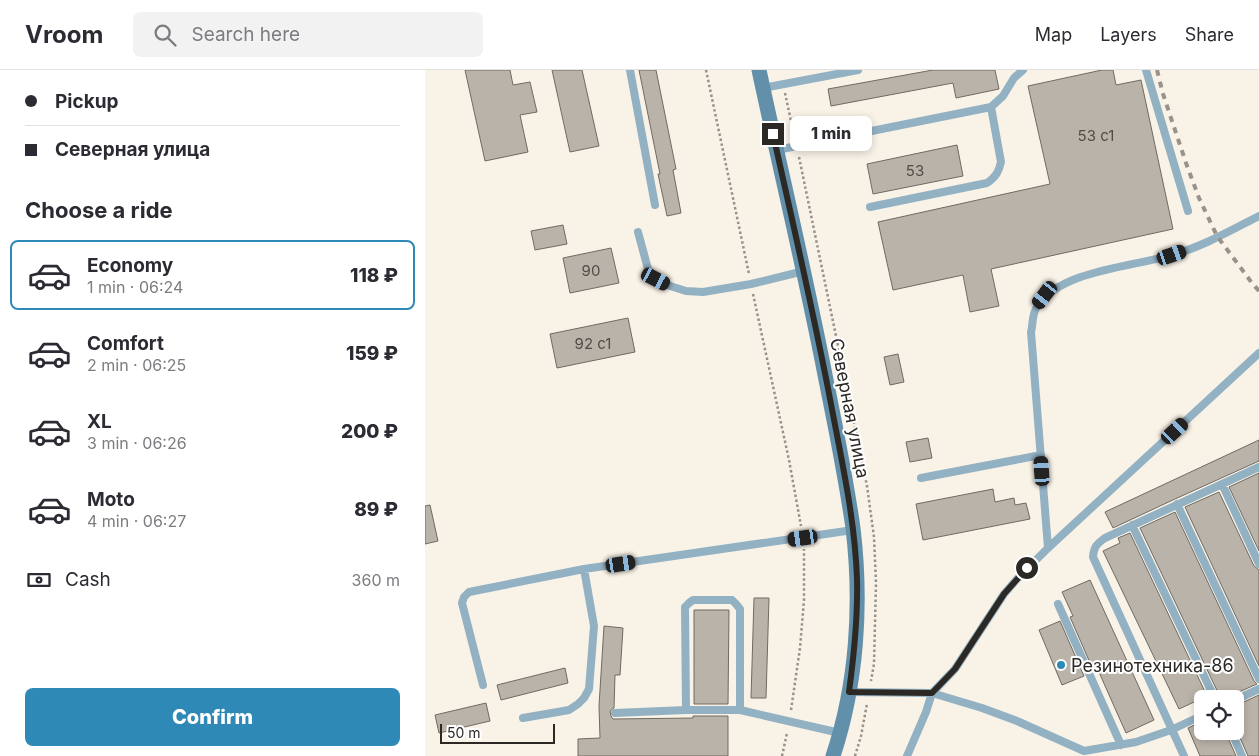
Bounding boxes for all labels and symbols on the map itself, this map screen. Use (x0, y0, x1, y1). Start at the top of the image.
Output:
callout: 1 min (791, 116, 873, 152)
route end (762, 123, 784, 145)
house number: 53 с1 (1078, 126, 1114, 145)
house number: 53 (906, 161, 924, 180)
car (1155, 243, 1188, 267)
house number: 90 (582, 261, 600, 280)
car (639, 266, 672, 292)
car (1029, 279, 1060, 311)
house number: 92 с1 (575, 334, 611, 353)
street label: Северная улица (826, 336, 874, 480)
car (1158, 415, 1191, 447)
car (1033, 456, 1050, 486)
car (787, 528, 818, 548)
car (605, 554, 636, 574)
route start (1016, 557, 1038, 579)
place label: Резинотехника-86 (1071, 655, 1234, 676)
marker: Резинотехника-86 (1055, 659, 1067, 671)
scale bar (440, 721, 555, 744)

